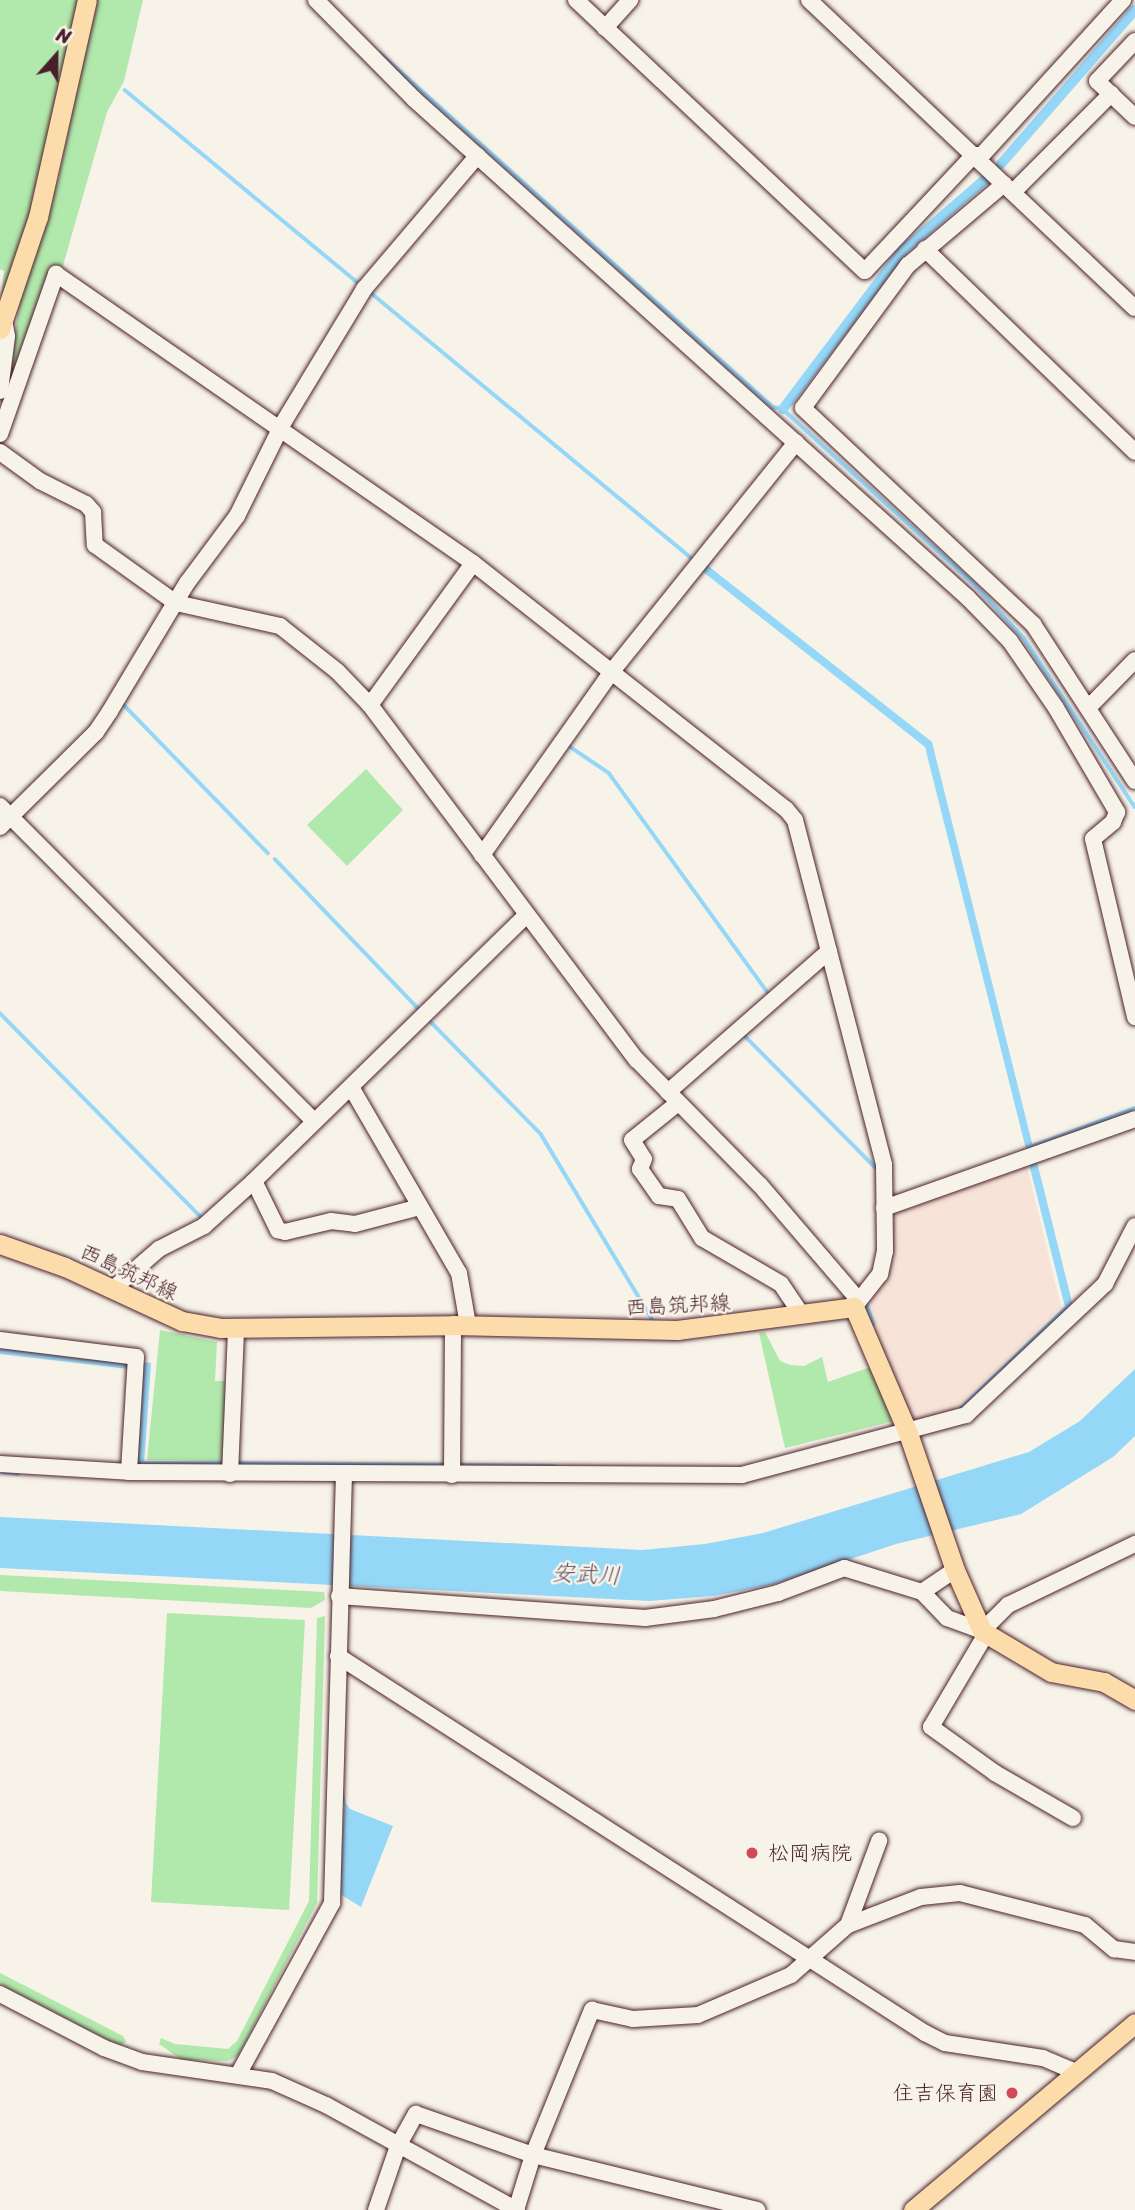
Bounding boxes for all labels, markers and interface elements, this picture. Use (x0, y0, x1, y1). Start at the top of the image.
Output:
text: N (52, 18, 76, 54)
north arrow (21, 21, 91, 91)
street label: 西島筑邦線 (76, 1238, 182, 1306)
street label: 西島筑邦線 (625, 1290, 731, 1320)
water label: 安武川 (551, 1559, 621, 1591)
place label: 松岡病院 (768, 1840, 852, 1866)
marker: 松岡病院 (742, 1843, 762, 1863)
place label: 住吉保育園 (893, 2080, 998, 2106)
marker: 住吉保育園 (1004, 2085, 1020, 2101)

